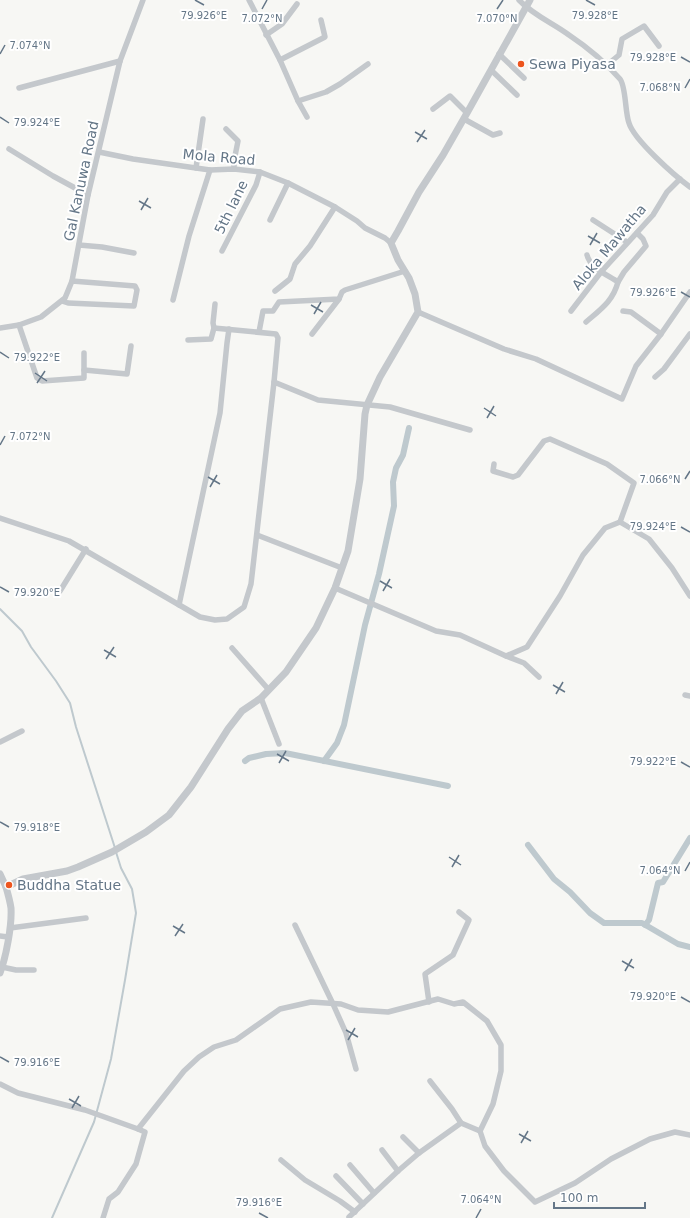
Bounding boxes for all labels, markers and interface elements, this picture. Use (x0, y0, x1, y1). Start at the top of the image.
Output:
text: 79.926°E (181, 10, 227, 21)
text: 79.928°E (572, 10, 618, 21)
text: 7.072°N (241, 13, 283, 24)
text: 7.070°N (476, 13, 518, 24)
text: 7.074°N (9, 40, 51, 51)
text: 79.928°E (630, 52, 676, 63)
place label: Sewa Piyasa (529, 56, 616, 72)
marker: Sewa Piyasa (516, 59, 526, 69)
text: 7.068°N (639, 82, 681, 93)
text: 79.924°E (14, 117, 60, 128)
street label: Gal Kanuwa Road (60, 119, 102, 243)
street label: Mola Road (182, 146, 256, 168)
street label: 5th lane (211, 178, 251, 236)
street label: Aloka Mawatha (569, 201, 649, 293)
text: 79.926°E (630, 287, 676, 298)
text: 79.922°E (14, 352, 60, 363)
text: 7.072°N (9, 431, 51, 442)
text: 7.066°N (639, 474, 681, 485)
text: 79.924°E (630, 521, 676, 532)
text: 79.920°E (14, 587, 60, 598)
text: 79.922°E (630, 756, 676, 767)
text: 79.918°E (14, 822, 60, 833)
text: 7.064°N (639, 865, 681, 876)
place label: Buddha Statue (17, 877, 121, 893)
marker: Buddha Statue (4, 880, 14, 890)
text: 79.920°E (630, 991, 676, 1002)
text: 79.916°E (14, 1057, 60, 1068)
scale bar (554, 1184, 645, 1210)
text: 100 m (560, 1191, 598, 1205)
text: 7.064°N (460, 1194, 502, 1205)
text: 79.916°E (236, 1197, 282, 1208)

